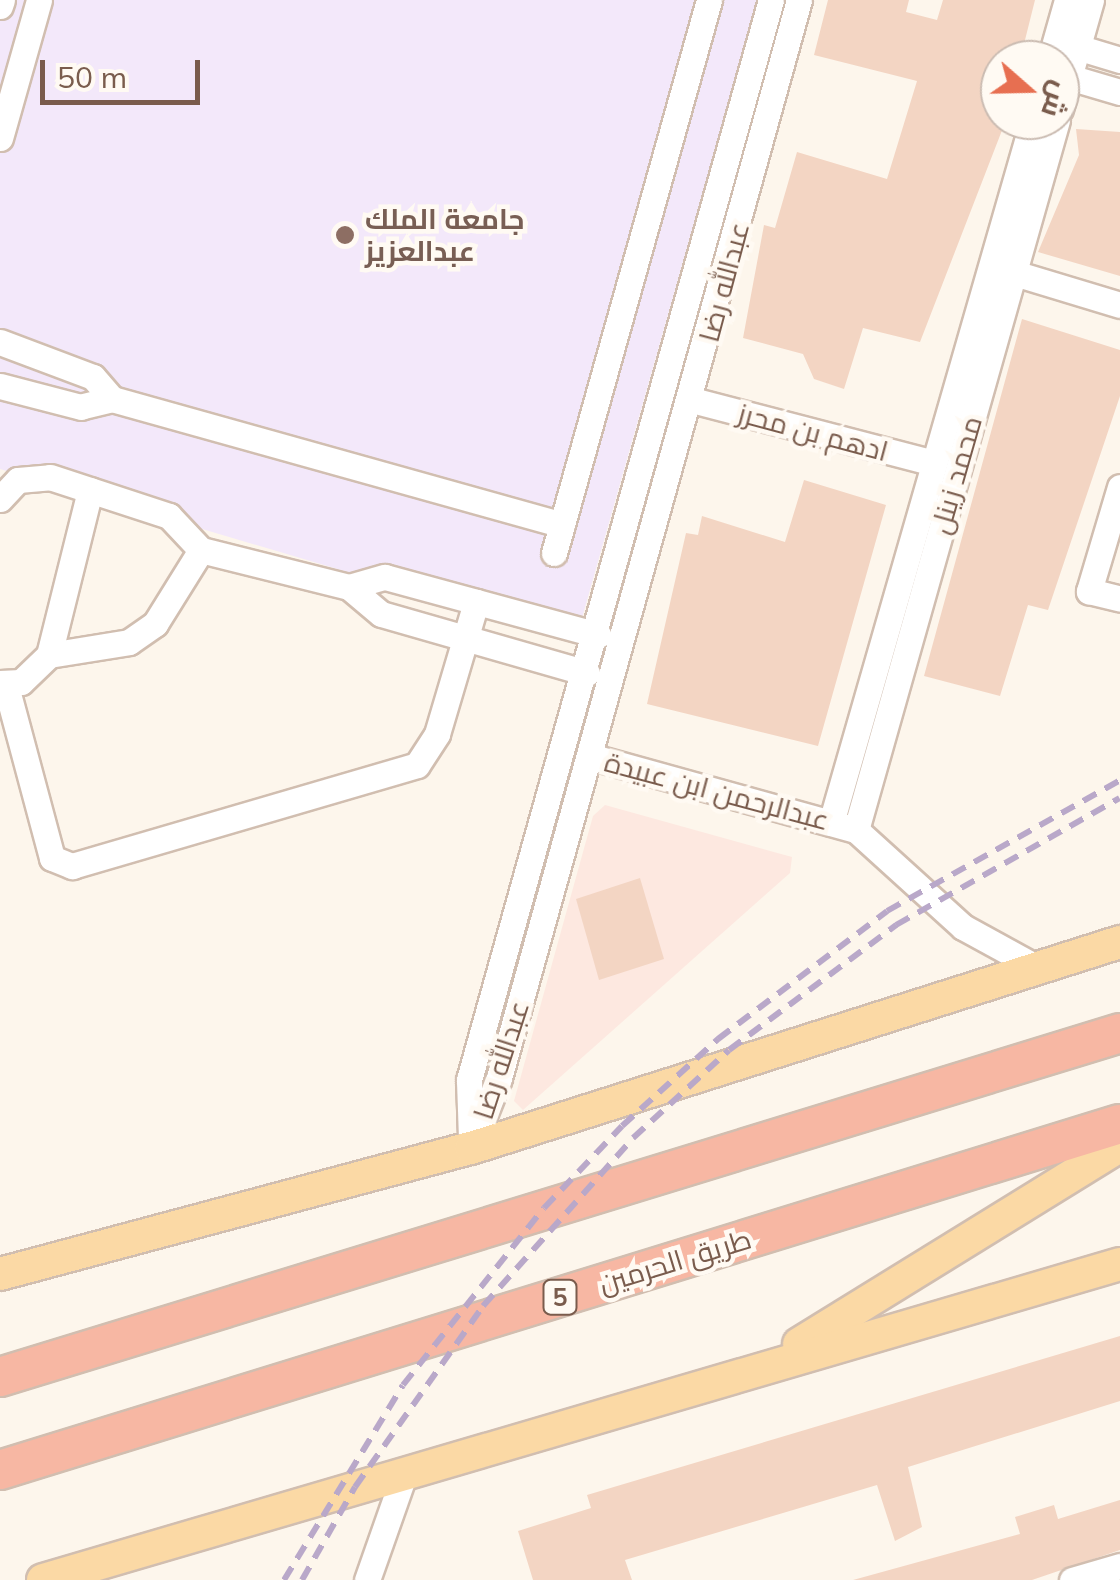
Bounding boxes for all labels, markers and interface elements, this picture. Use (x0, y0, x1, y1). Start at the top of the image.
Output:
scale bar (45, 40, 205, 102)
north arrow (980, 40, 1080, 140)
text: 50 m (57, 58, 127, 96)
text: ش (1034, 77, 1079, 123)
place label: جامعة الملك عبدالعزيز (365, 202, 525, 268)
street label: عبدالله رضا (692, 218, 756, 346)
marker: جامعة الملك عبدالعزيز (334, 224, 356, 246)
street label: ادهم بن محرز (734, 396, 892, 468)
street label: محمد زينل (923, 412, 989, 538)
street label: عبدالرحمن ابن عبيدة (601, 745, 833, 837)
street label: عبدالله رضا (466, 996, 536, 1124)
street label: طريق الحرمين (595, 1222, 755, 1300)
road number: 5 (542, 1277, 578, 1317)

